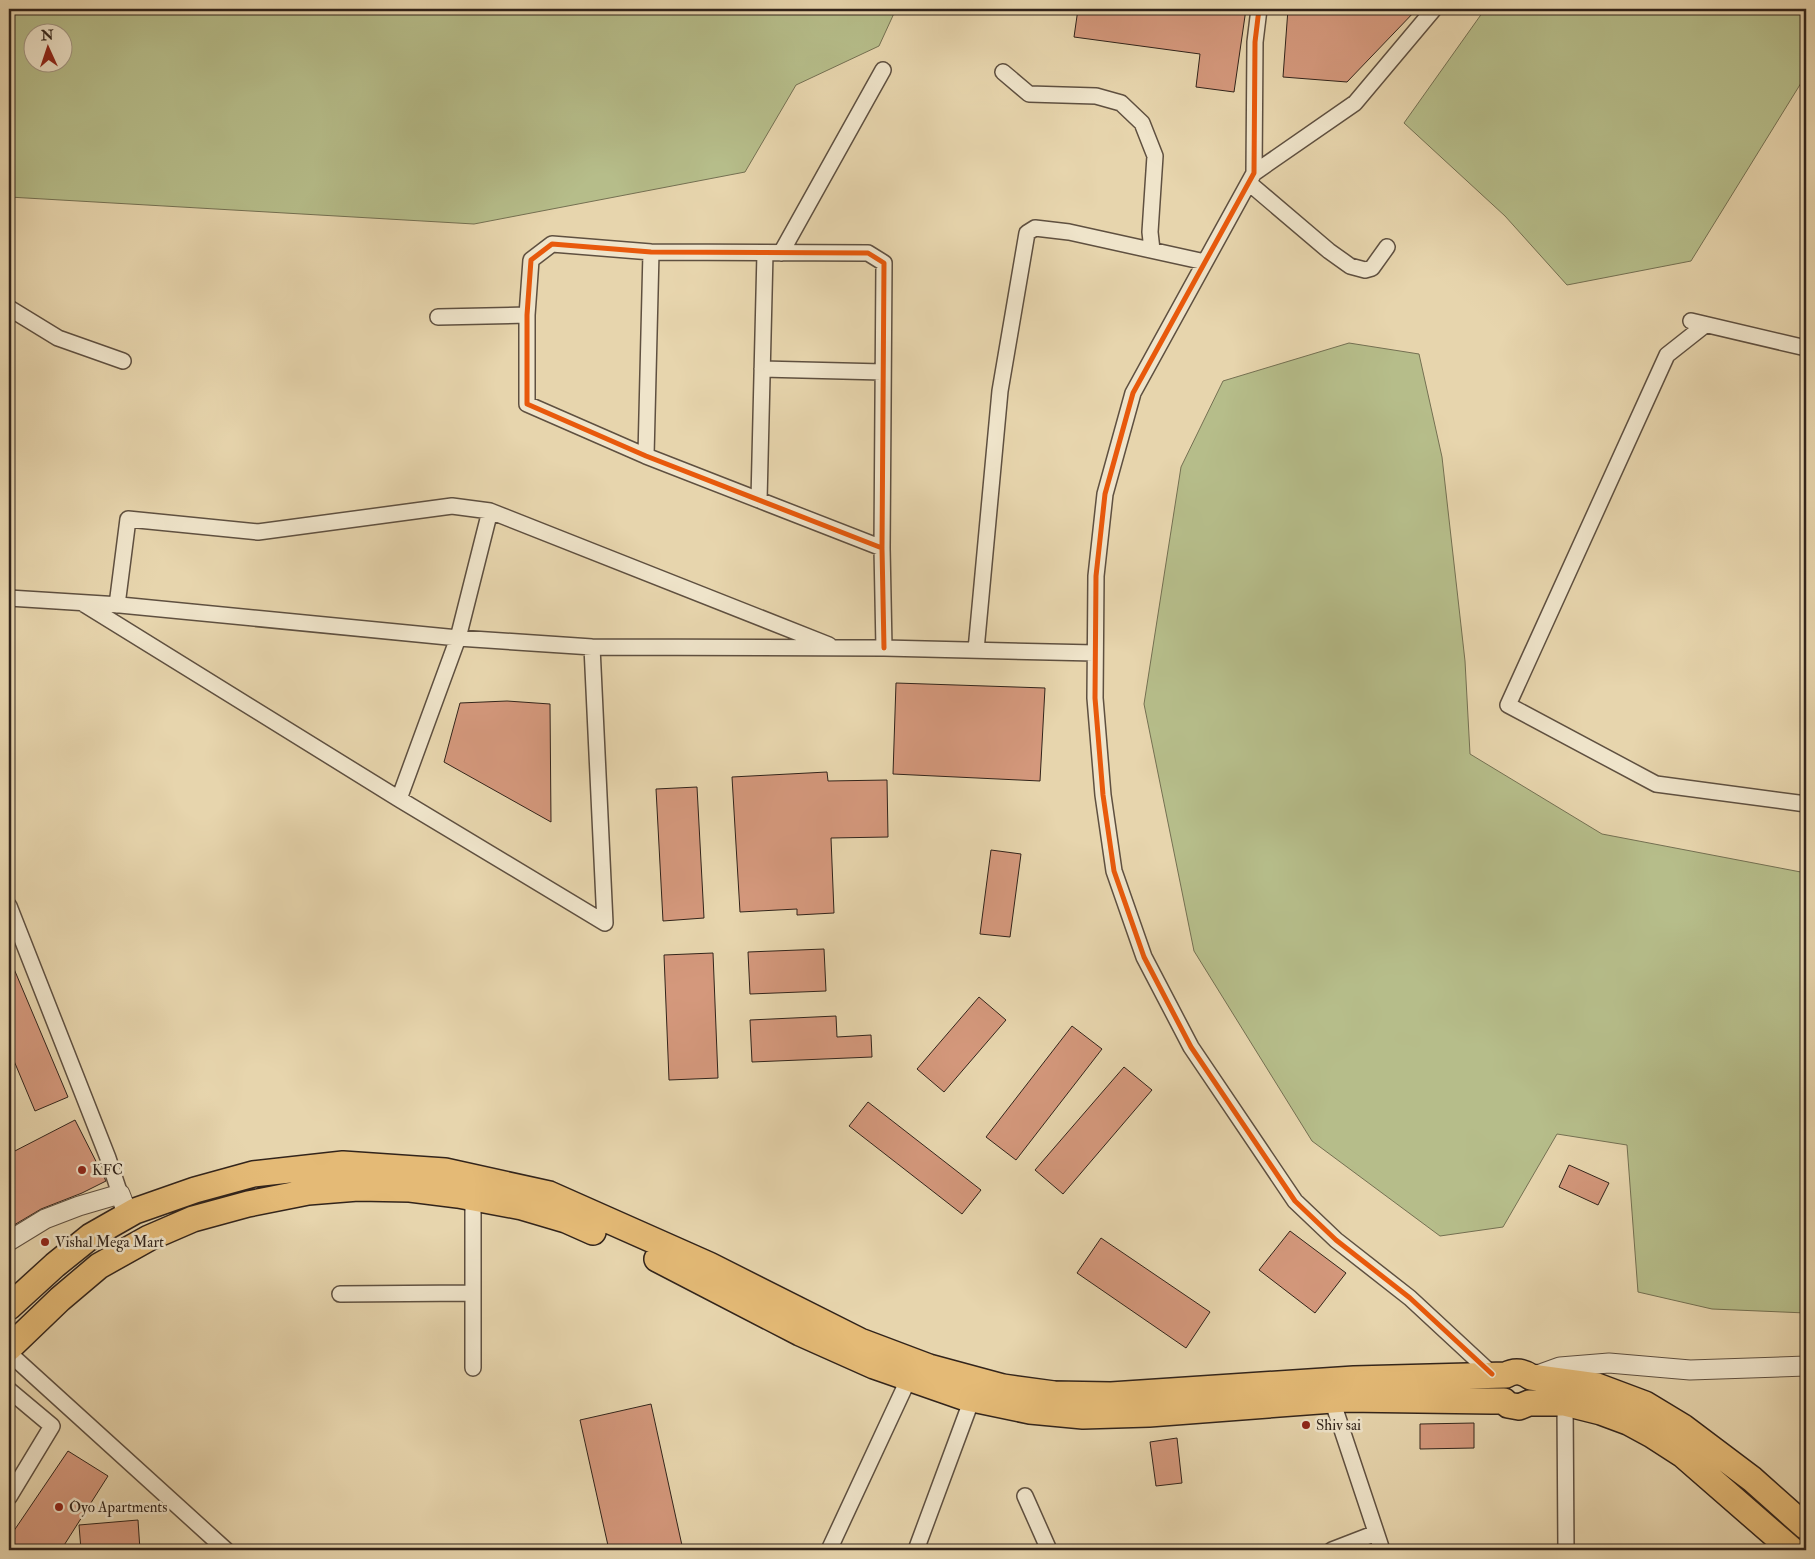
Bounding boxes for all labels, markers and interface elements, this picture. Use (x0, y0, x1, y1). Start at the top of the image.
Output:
north arrow (22, 22, 72, 72)
text: N (40, 27, 55, 44)
place label: KFC (92, 1161, 123, 1180)
marker: KFC (76, 1164, 88, 1176)
place label: Vishal Mega Mart (55, 1233, 164, 1252)
marker: Vishal Mega Mart (39, 1236, 51, 1248)
place label: Shiv sai (1316, 1416, 1361, 1435)
marker: Shiv sai (1300, 1419, 1312, 1431)
place label: Oyo Apartments (69, 1498, 167, 1518)
marker: Oyo Apartments (53, 1501, 65, 1513)

